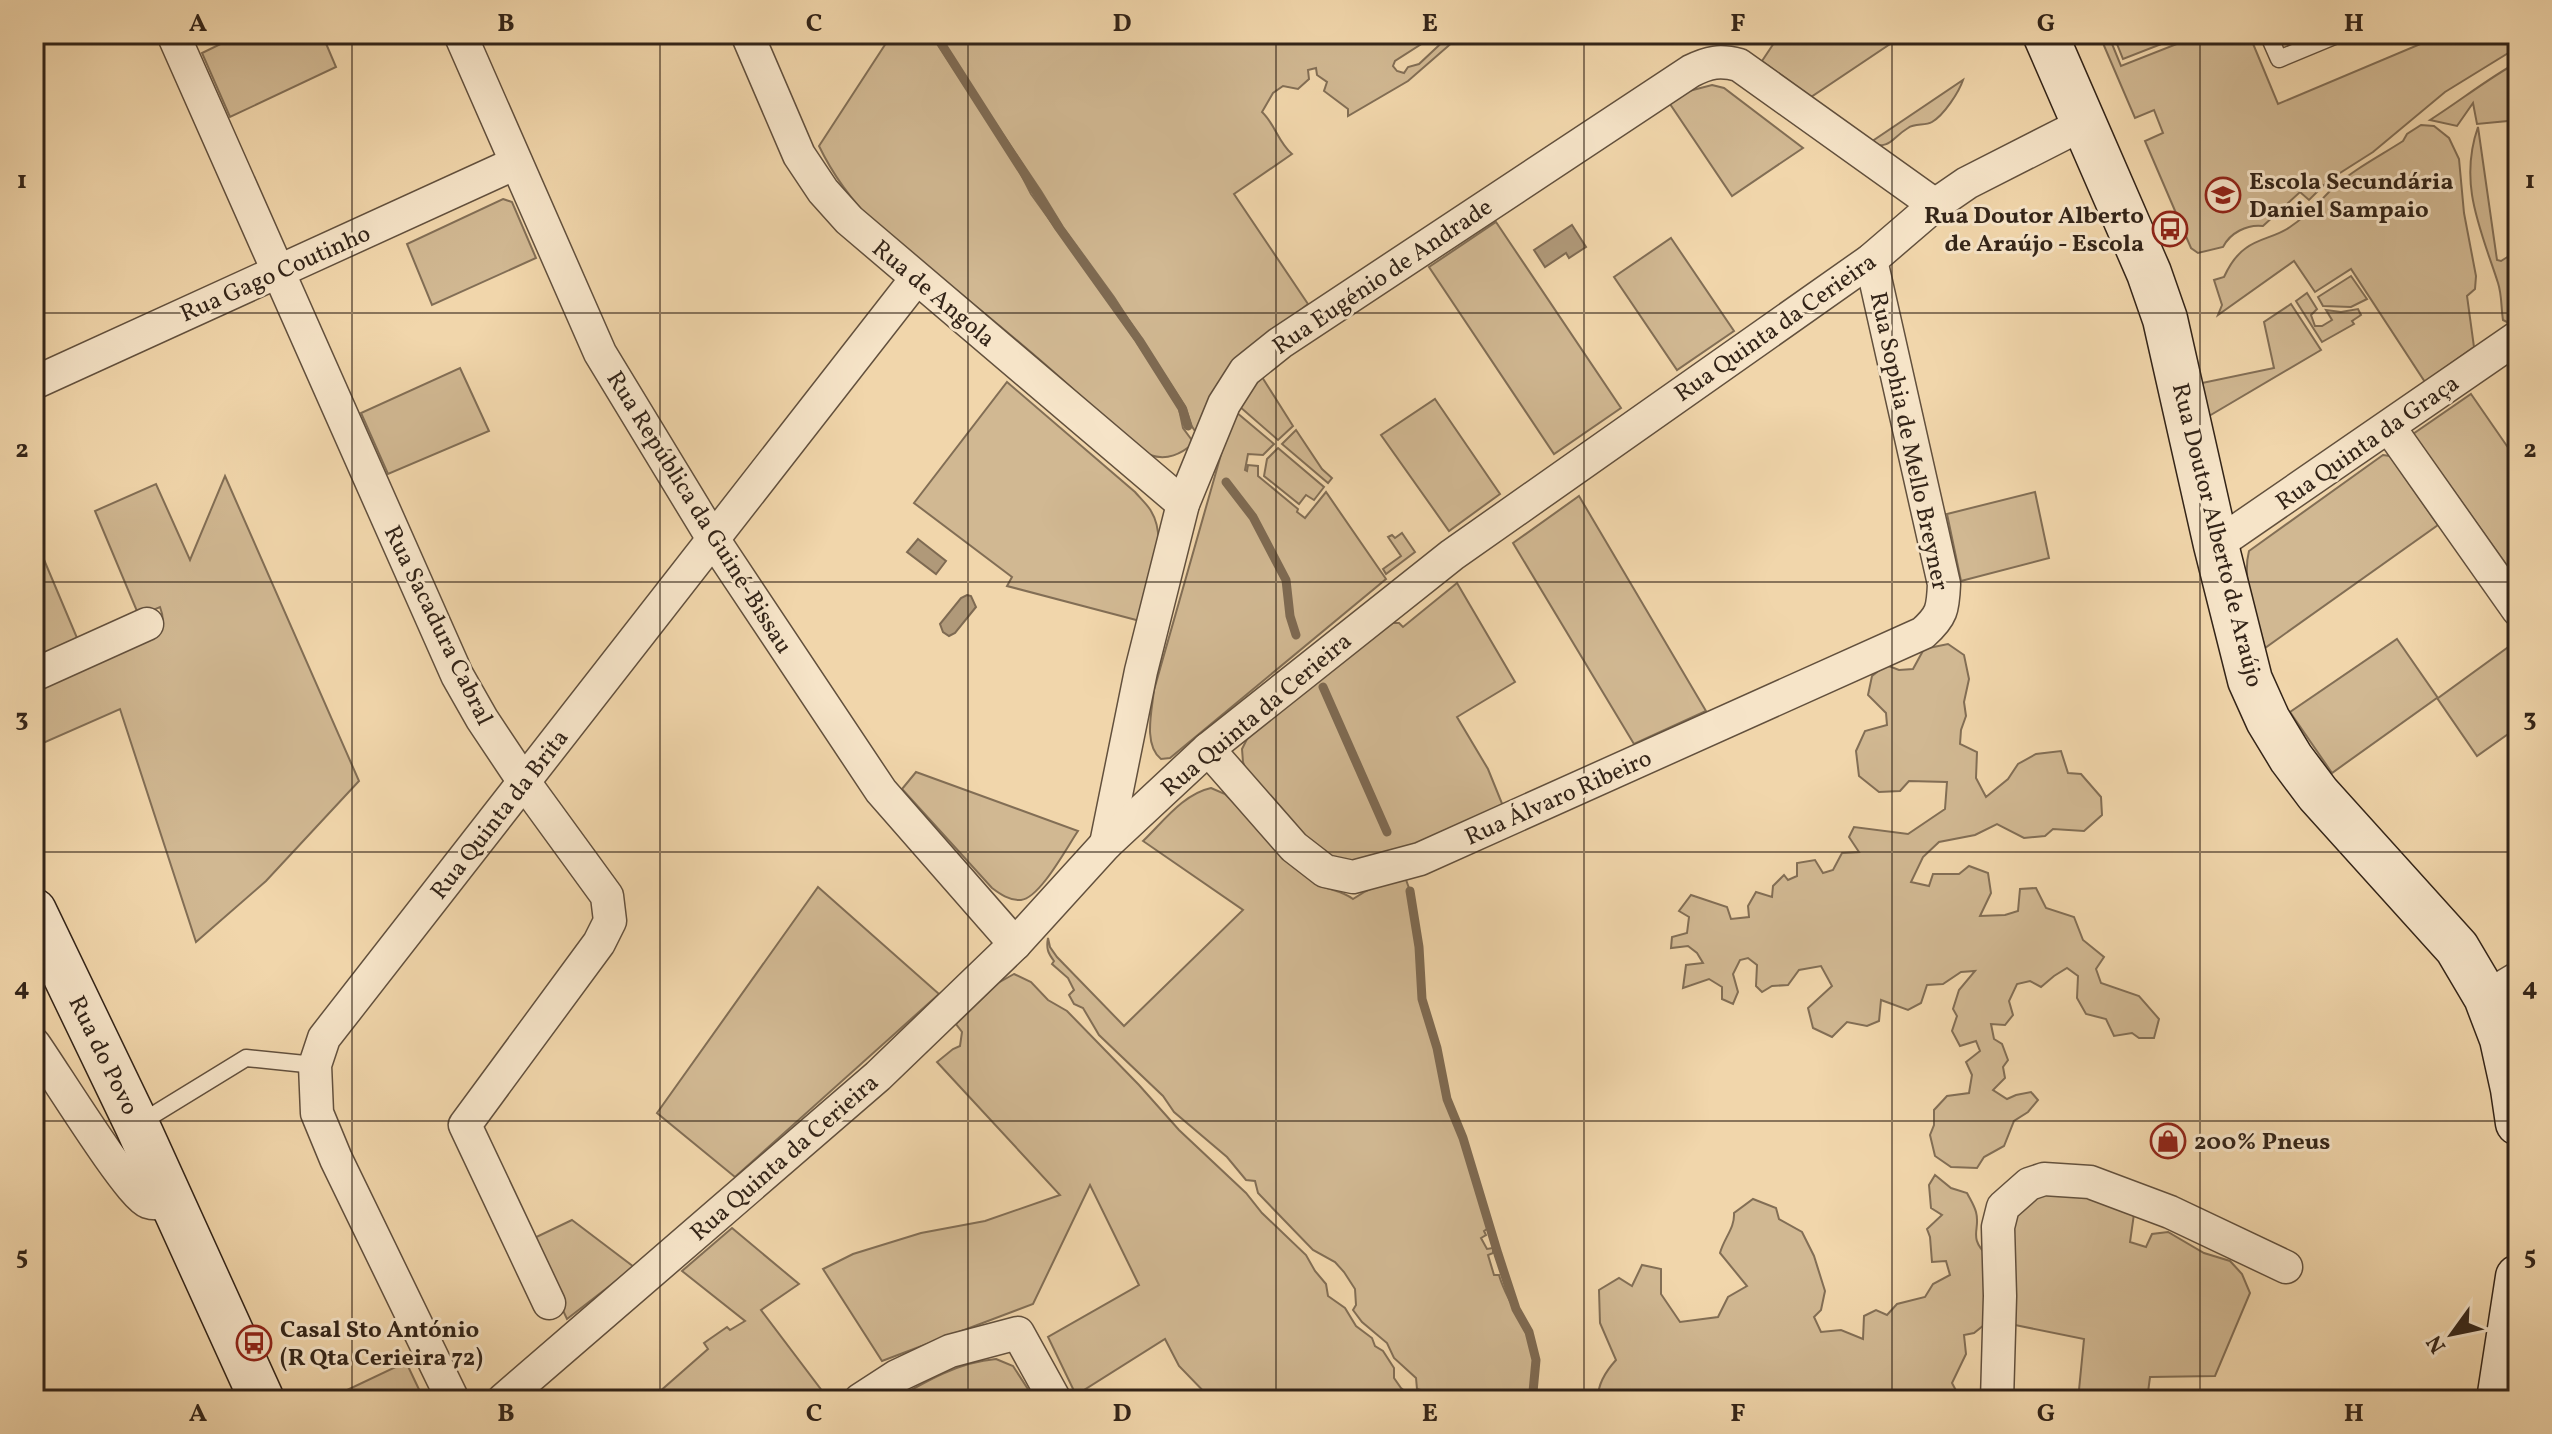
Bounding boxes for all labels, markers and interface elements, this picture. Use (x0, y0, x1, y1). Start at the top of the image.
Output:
text: A (189, 6, 208, 42)
text: B (497, 6, 515, 42)
text: C (806, 6, 822, 42)
text: D (1112, 6, 1132, 42)
text: E (1422, 6, 1438, 42)
text: F (1730, 6, 1746, 42)
text: G (2037, 6, 2055, 42)
text: H (2344, 6, 2364, 42)
text: 1 (17, 163, 27, 199)
text: 1 (2525, 163, 2535, 199)
place label: Escola Secundária Daniel Sampaio (2249, 166, 2454, 228)
school or university icon: Escola Secundária Daniel Sampaio (2204, 176, 2242, 214)
street label: Rua Eugénio de Andrade (1266, 191, 1500, 364)
place label: Rua Doutor Alberto de Araújo - Escola (1924, 200, 2144, 262)
bus stop icon: Rua Doutor Alberto de Araújo - Escola (2151, 210, 2189, 248)
street label: Rua Gago Coutinho (175, 218, 376, 332)
street label: Rua de Angola (864, 233, 1002, 356)
street label: Rua Quinta da Cerieira (1668, 246, 1884, 411)
street label: Rua Sophia de Mello Breyner (1860, 289, 1956, 594)
street label: Rua República da Guiné-Bissau (597, 365, 800, 661)
street label: Rua Quinta da Graça (2269, 367, 2467, 520)
street label: Rua Doutor Alberto de Araújo (2162, 380, 2270, 691)
text: 2 (15, 432, 29, 468)
text: 2 (2523, 432, 2537, 468)
street label: Rua Sacadura Cabral (374, 520, 500, 731)
street label: Rua Quinta da Cerieira (1155, 625, 1360, 806)
text: 3 (15, 701, 29, 737)
text: 3 (2523, 701, 2537, 737)
street label: Rua Quinta da Brita (423, 723, 578, 907)
street label: Rua Álvaro Ribeiro (1460, 742, 1658, 855)
text: 4 (14, 970, 30, 1006)
text: 4 (2522, 970, 2538, 1006)
street label: Rua do Povo (59, 990, 146, 1121)
street label: Rua Quinta da Cerieira (684, 1067, 887, 1250)
shop icon: 200% Pneus (2149, 1122, 2187, 1160)
place label: 200% Pneus (2194, 1126, 2330, 1160)
text: 5 (16, 1239, 28, 1275)
text: 5 (2524, 1239, 2536, 1275)
north arrow (2412, 1294, 2492, 1374)
place label: Casal Sto António (R Qta Cerieira 72) (280, 1314, 483, 1376)
bus stop icon: Casal Sto António (R Qta Cerieira 72) (235, 1324, 273, 1362)
text: N (2420, 1328, 2455, 1359)
text: A (189, 1396, 208, 1432)
text: B (497, 1396, 515, 1432)
text: C (806, 1396, 822, 1432)
text: D (1112, 1396, 1132, 1432)
text: E (1422, 1396, 1438, 1432)
text: F (1730, 1396, 1746, 1432)
text: G (2037, 1396, 2055, 1432)
text: H (2344, 1396, 2364, 1432)

